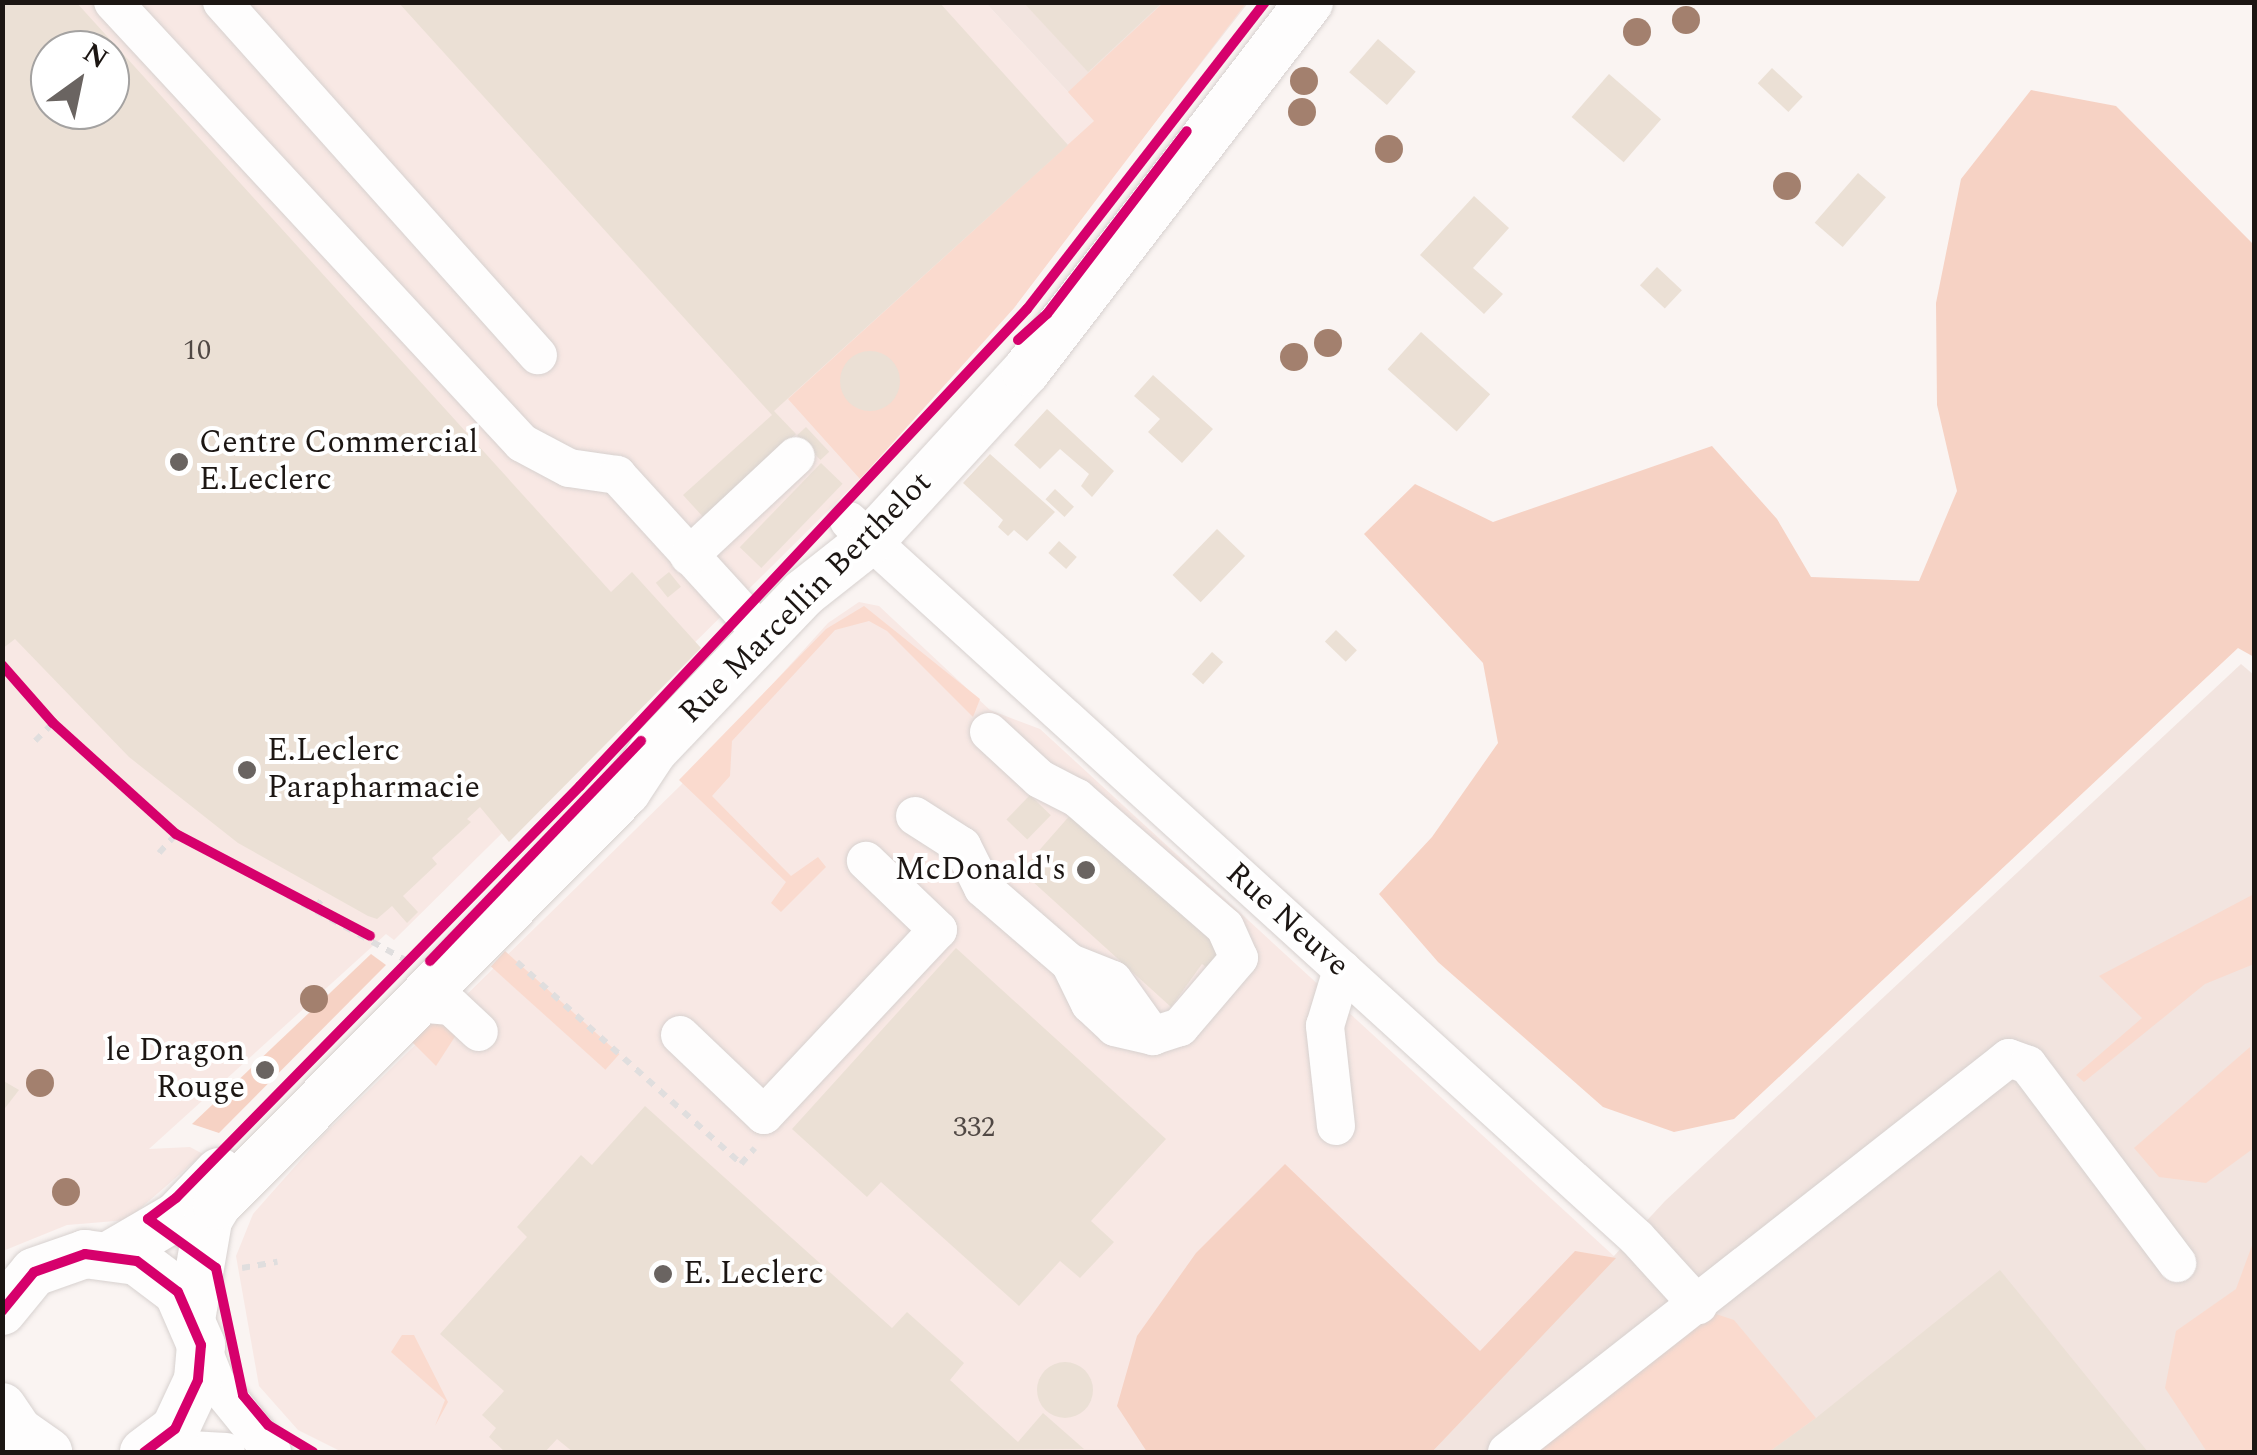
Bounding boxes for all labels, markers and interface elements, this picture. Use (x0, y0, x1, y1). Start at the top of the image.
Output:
north arrow (30, 30, 130, 130)
text: N (74, 32, 117, 80)
house number: 10 (183, 334, 211, 368)
place label: Centre Commercial E.Leclerc (199, 425, 478, 500)
marker: Centre Commercial E.Leclerc (168, 451, 190, 473)
street label: Rue Marcellin Berthelot (672, 464, 940, 732)
place label: E.Leclerc Parapharmacie (267, 733, 480, 808)
marker: E.Leclerc Parapharmacie (236, 759, 258, 781)
place label: McDonald's (895, 851, 1066, 889)
street label: Rue Neuve (1218, 855, 1356, 985)
marker: McDonald's (1075, 859, 1097, 881)
place label: le Dragon Rouge (106, 1033, 245, 1108)
marker: le Dragon Rouge (254, 1059, 276, 1081)
house number: 332 (953, 1111, 995, 1145)
place label: E. Leclerc (683, 1255, 824, 1293)
marker: E. Leclerc (652, 1263, 674, 1285)

